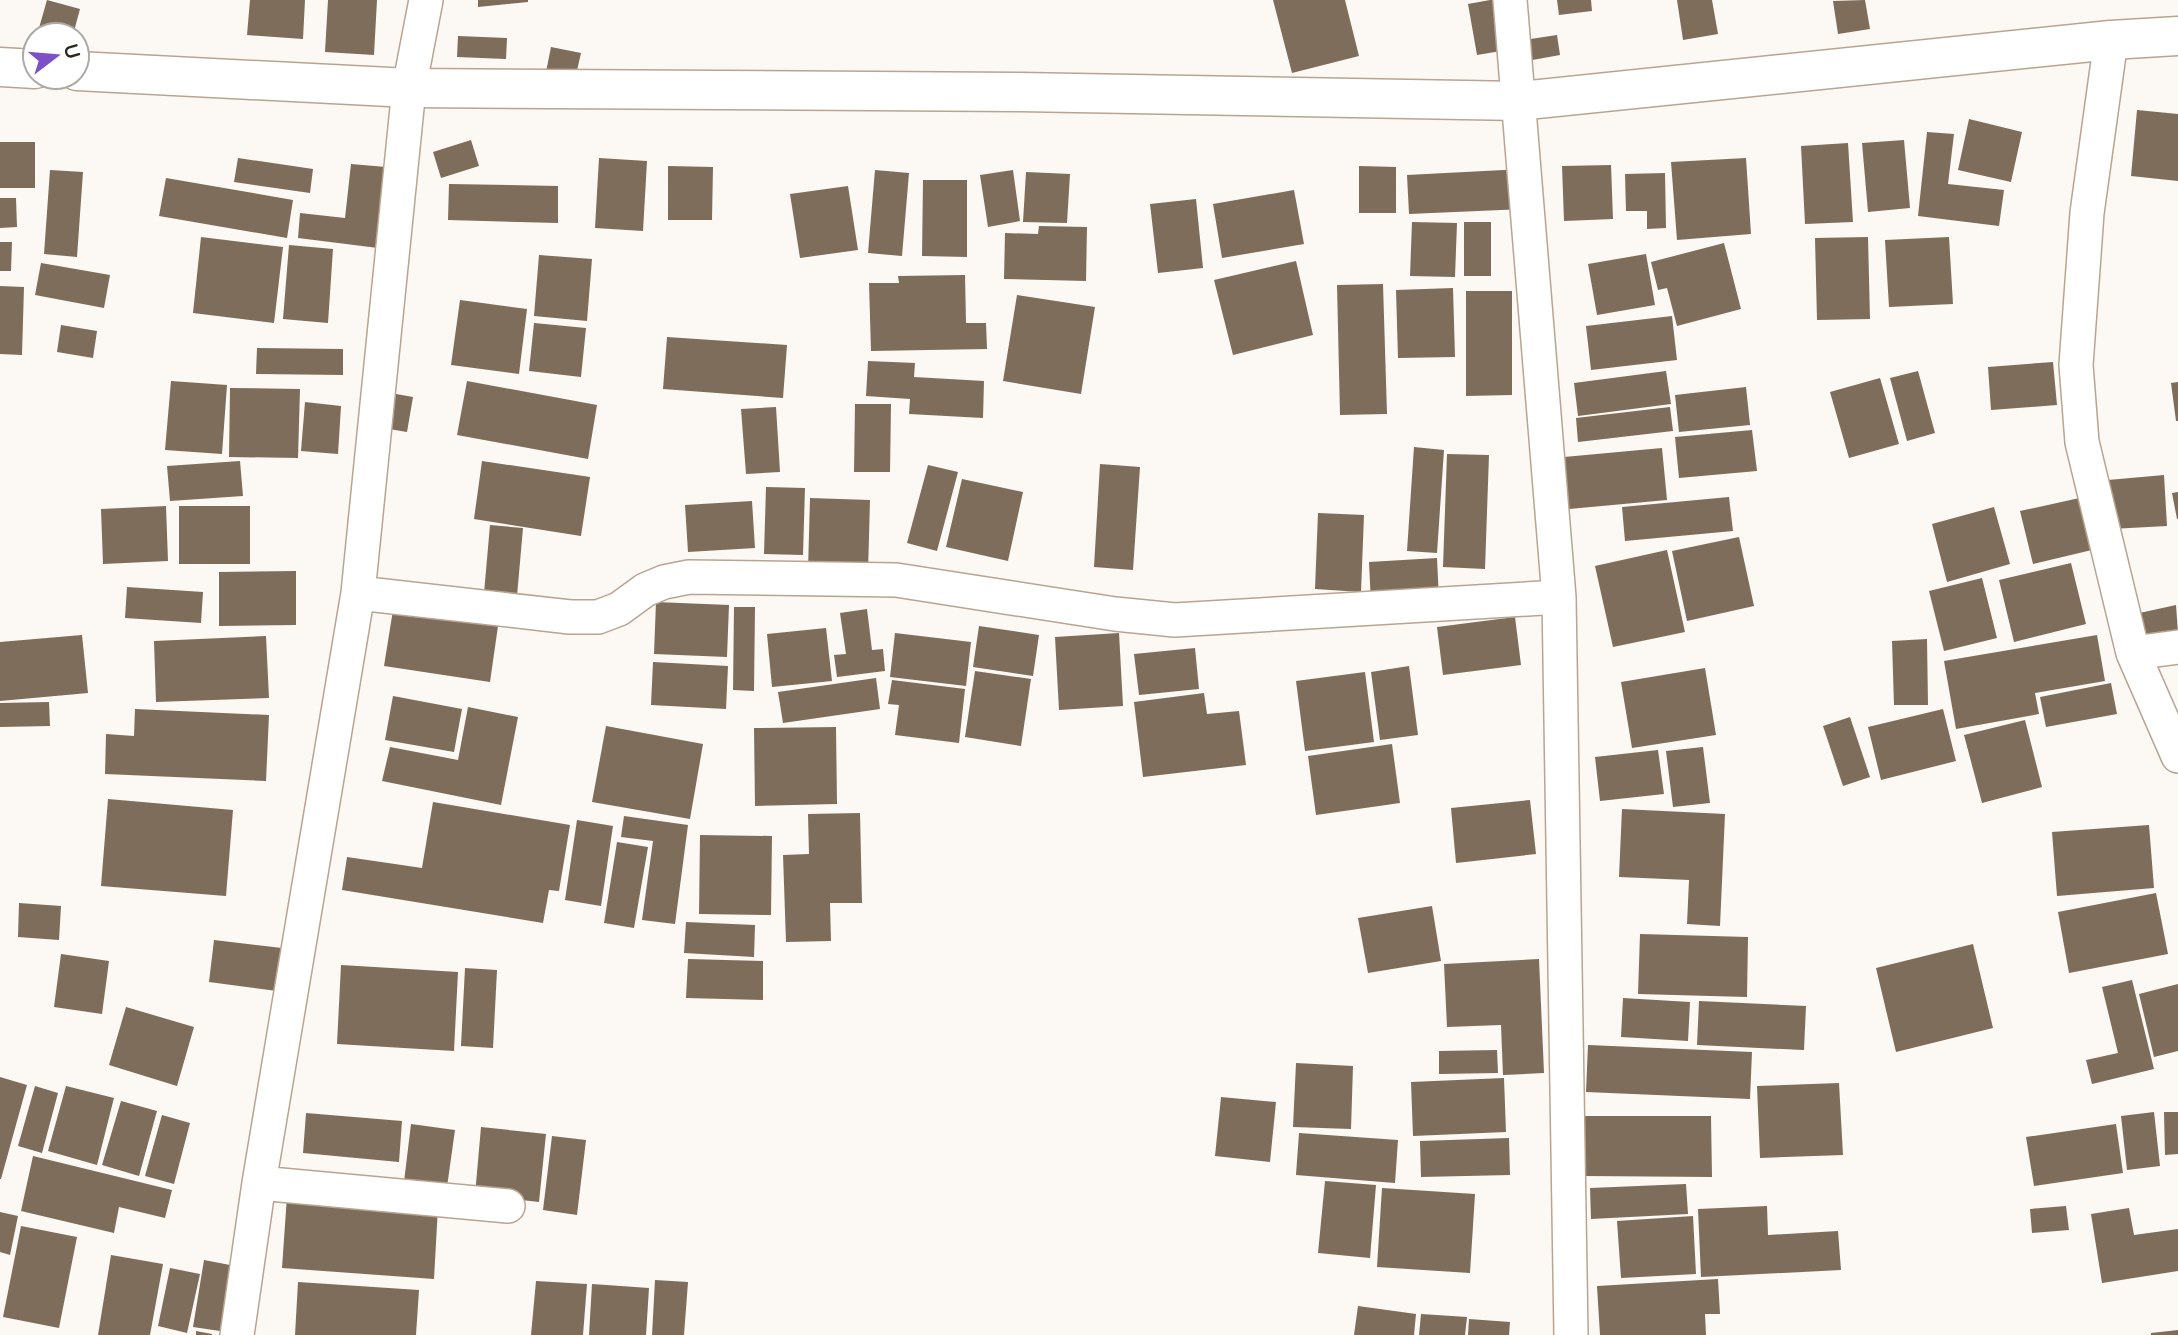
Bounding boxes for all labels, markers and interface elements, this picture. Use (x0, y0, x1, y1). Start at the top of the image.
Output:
north arrow (21, 21, 91, 91)
text: U (59, 42, 84, 62)

